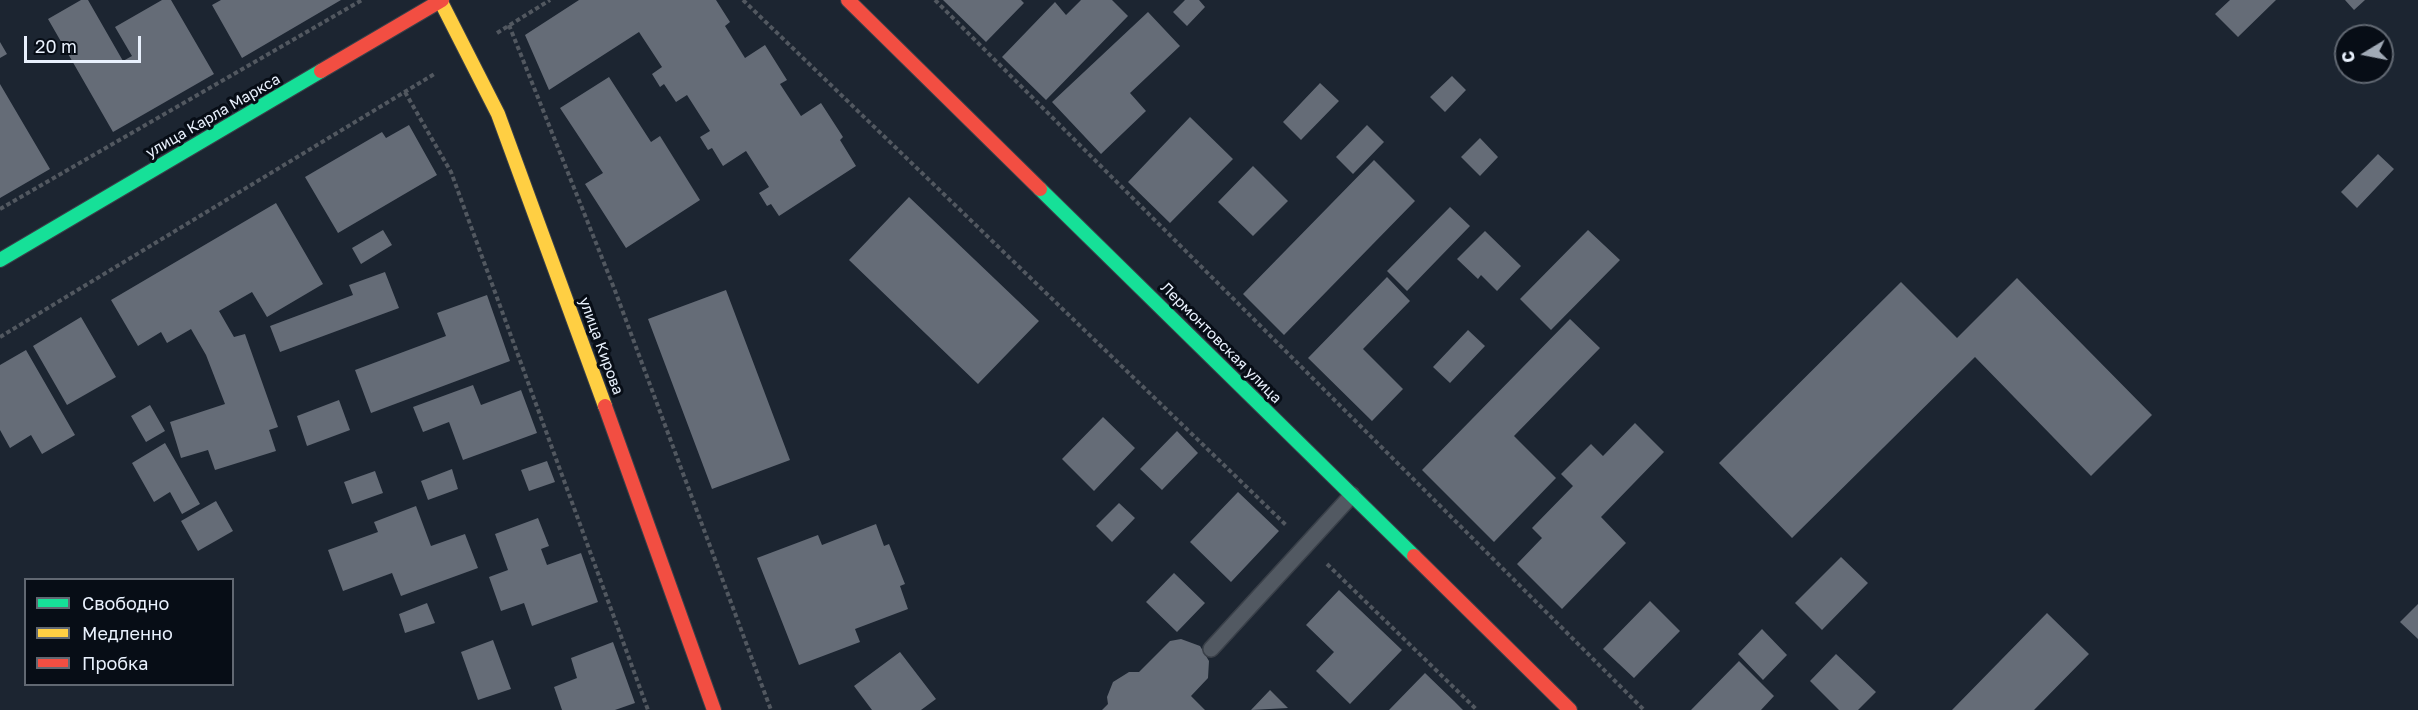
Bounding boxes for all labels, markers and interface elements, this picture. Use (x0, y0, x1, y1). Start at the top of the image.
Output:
scale bar (27, 24, 144, 62)
north arrow (2334, 24, 2394, 84)
text: 20 m (35, 35, 77, 57)
text: С (2337, 49, 2359, 64)
street label: улица Карла Маркса (143, 70, 283, 162)
street label: Лермонтовская улица (1157, 279, 1285, 407)
street label: улица Кирова (575, 295, 627, 397)
legend (24, 578, 234, 686)
text: Свободно (82, 592, 169, 614)
text: Медленно (82, 622, 173, 644)
text: Пробка (82, 652, 148, 674)

